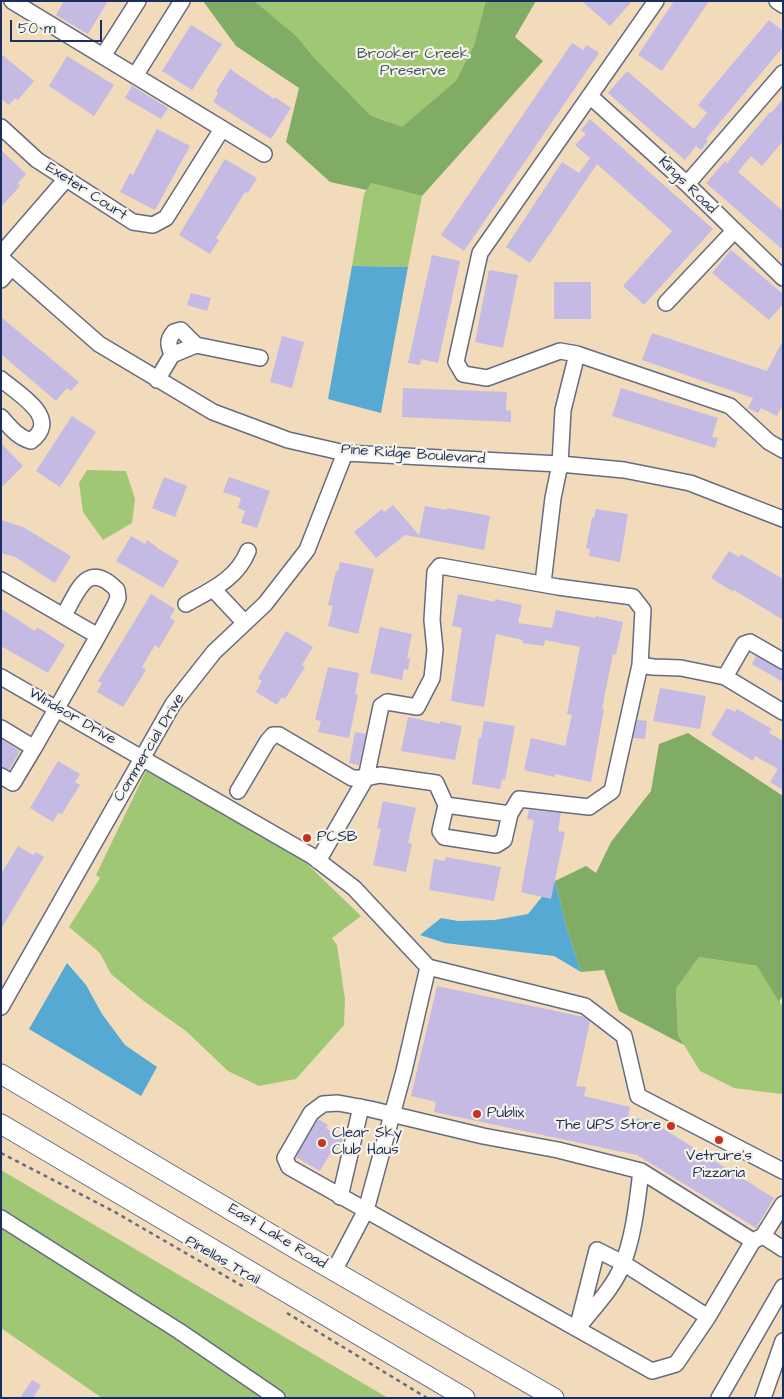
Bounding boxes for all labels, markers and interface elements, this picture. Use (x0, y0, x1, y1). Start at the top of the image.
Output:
scale bar (12, 10, 105, 42)
text: 50 m (18, 18, 56, 39)
park label: Brooker Creek Preserve (357, 46, 469, 81)
street label: Kings Road (654, 154, 720, 218)
street label: Exeter Court (42, 159, 130, 225)
street label: Pine Ridge Boulevard (340, 441, 486, 469)
street label: Windsor Drive (25, 685, 119, 749)
street label: Commercial Drive (111, 691, 189, 805)
place label: PCSB (317, 829, 357, 847)
marker: PCSB (301, 832, 313, 844)
place label: Publix (487, 1105, 524, 1123)
marker: Publix (471, 1108, 483, 1120)
place label: The UPS Store (556, 1117, 661, 1135)
marker: The UPS Store (665, 1120, 677, 1132)
place label: Clear Sky Club Haus (332, 1125, 402, 1160)
marker: Vetrure's Pizzaria (713, 1134, 725, 1146)
marker: Clear Sky Club Haus (316, 1137, 328, 1149)
place label: Vetrure's Pizzaria (686, 1148, 752, 1183)
street label: East Lake Road (224, 1200, 330, 1274)
street label: Pinellas Trail (181, 1232, 263, 1290)

